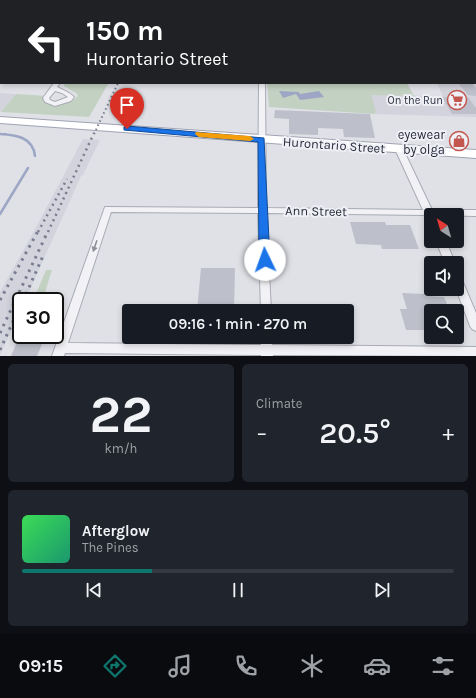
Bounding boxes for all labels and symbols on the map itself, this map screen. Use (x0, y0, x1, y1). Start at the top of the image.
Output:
pin (110, 88, 144, 129)
supermarket icon: On the Run (446, 89, 468, 111)
place label: On the Run (388, 94, 443, 107)
place label: eyewear by olga (398, 127, 445, 157)
shop icon: eyewear by olga (448, 130, 470, 152)
street label: Hurontario Street (282, 134, 386, 156)
street label: Ann Street (285, 203, 347, 219)
north arrow (424, 208, 464, 248)
position arrow (244, 239, 286, 281)
one-way arrow (92, 241, 98, 253)
speed limit sign: 30 (12, 292, 64, 344)

